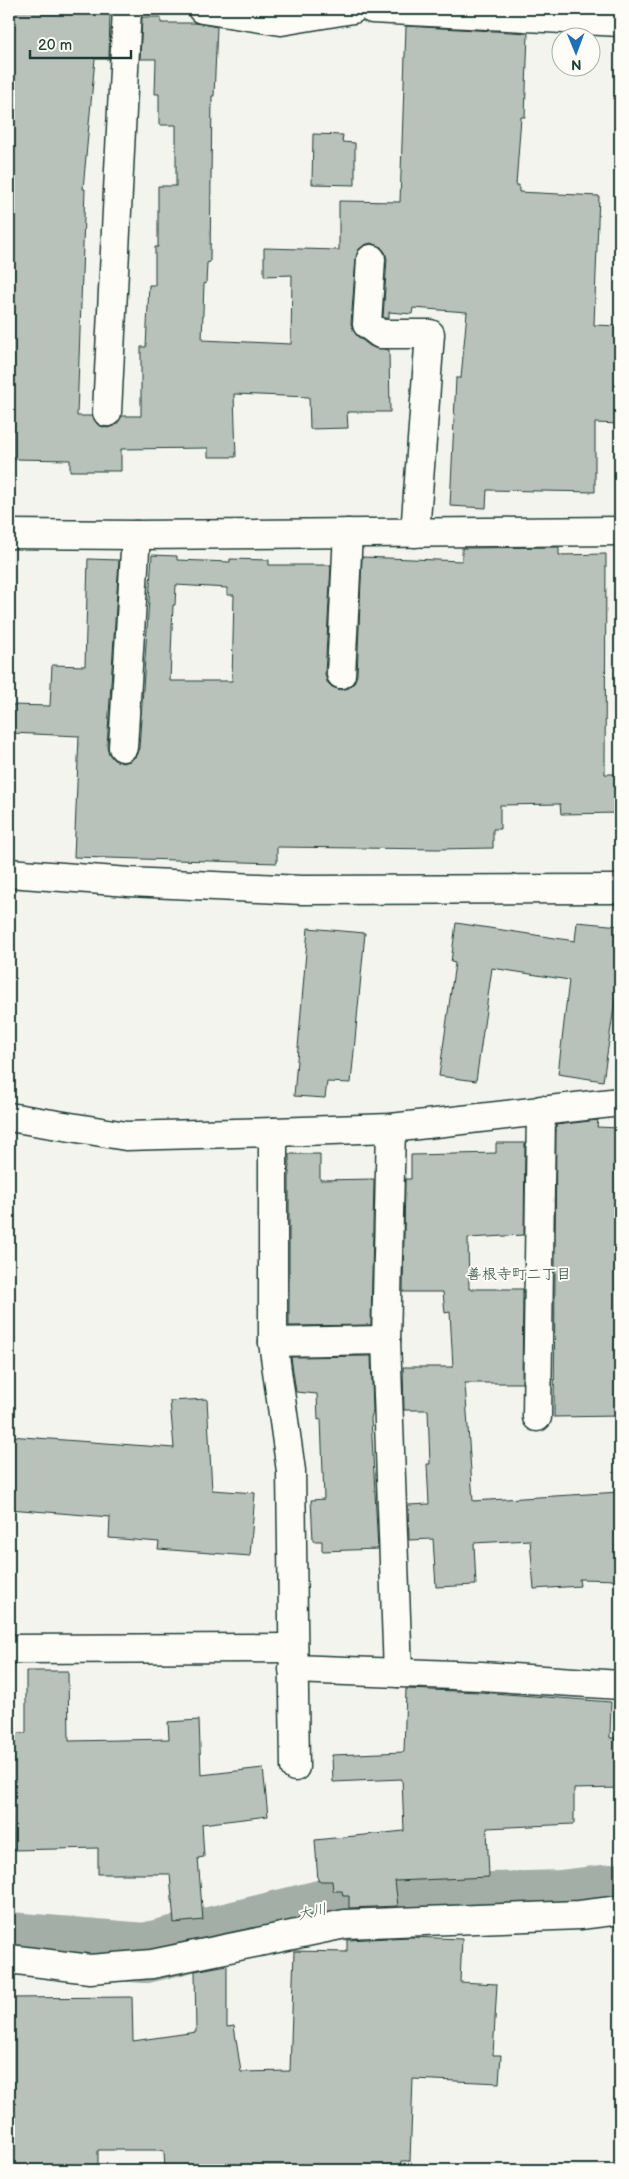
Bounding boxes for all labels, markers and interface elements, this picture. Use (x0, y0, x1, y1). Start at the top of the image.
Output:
scale bar (30, 28, 131, 60)
north arrow (552, 28, 602, 78)
text: 20 m (38, 36, 72, 55)
text: N (571, 56, 582, 73)
district label: 善根寺町二丁目 (466, 1265, 572, 1284)
water label: 大川 (295, 1899, 329, 1925)

